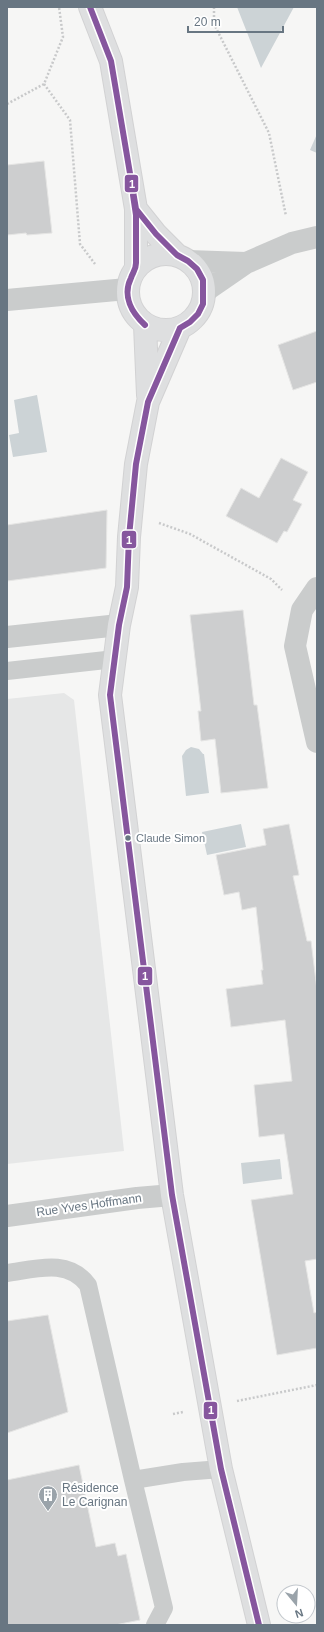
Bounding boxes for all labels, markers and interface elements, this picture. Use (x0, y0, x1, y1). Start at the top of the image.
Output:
scale bar (188, 8, 283, 34)
text: 20 m (194, 15, 221, 29)
line badge: 1 (124, 174, 139, 193)
text: 1 (129, 178, 135, 190)
line badge: 1 (121, 530, 137, 549)
text: 1 (126, 534, 132, 546)
place label: Claude Simon (136, 832, 205, 844)
marker: Claude Simon (123, 833, 133, 843)
line badge: 1 (137, 966, 153, 986)
text: 1 (142, 970, 148, 982)
street label: Rue Yves Hoffmann (35, 1191, 143, 1219)
line badge: 1 (203, 1401, 218, 1420)
text: 1 (208, 1404, 214, 1416)
place label: Résidence Le Carignan (62, 1481, 127, 1509)
building icon: Résidence Le Carignan (37, 1484, 59, 1512)
north arrow (276, 1584, 316, 1624)
text: N (293, 1607, 305, 1620)

